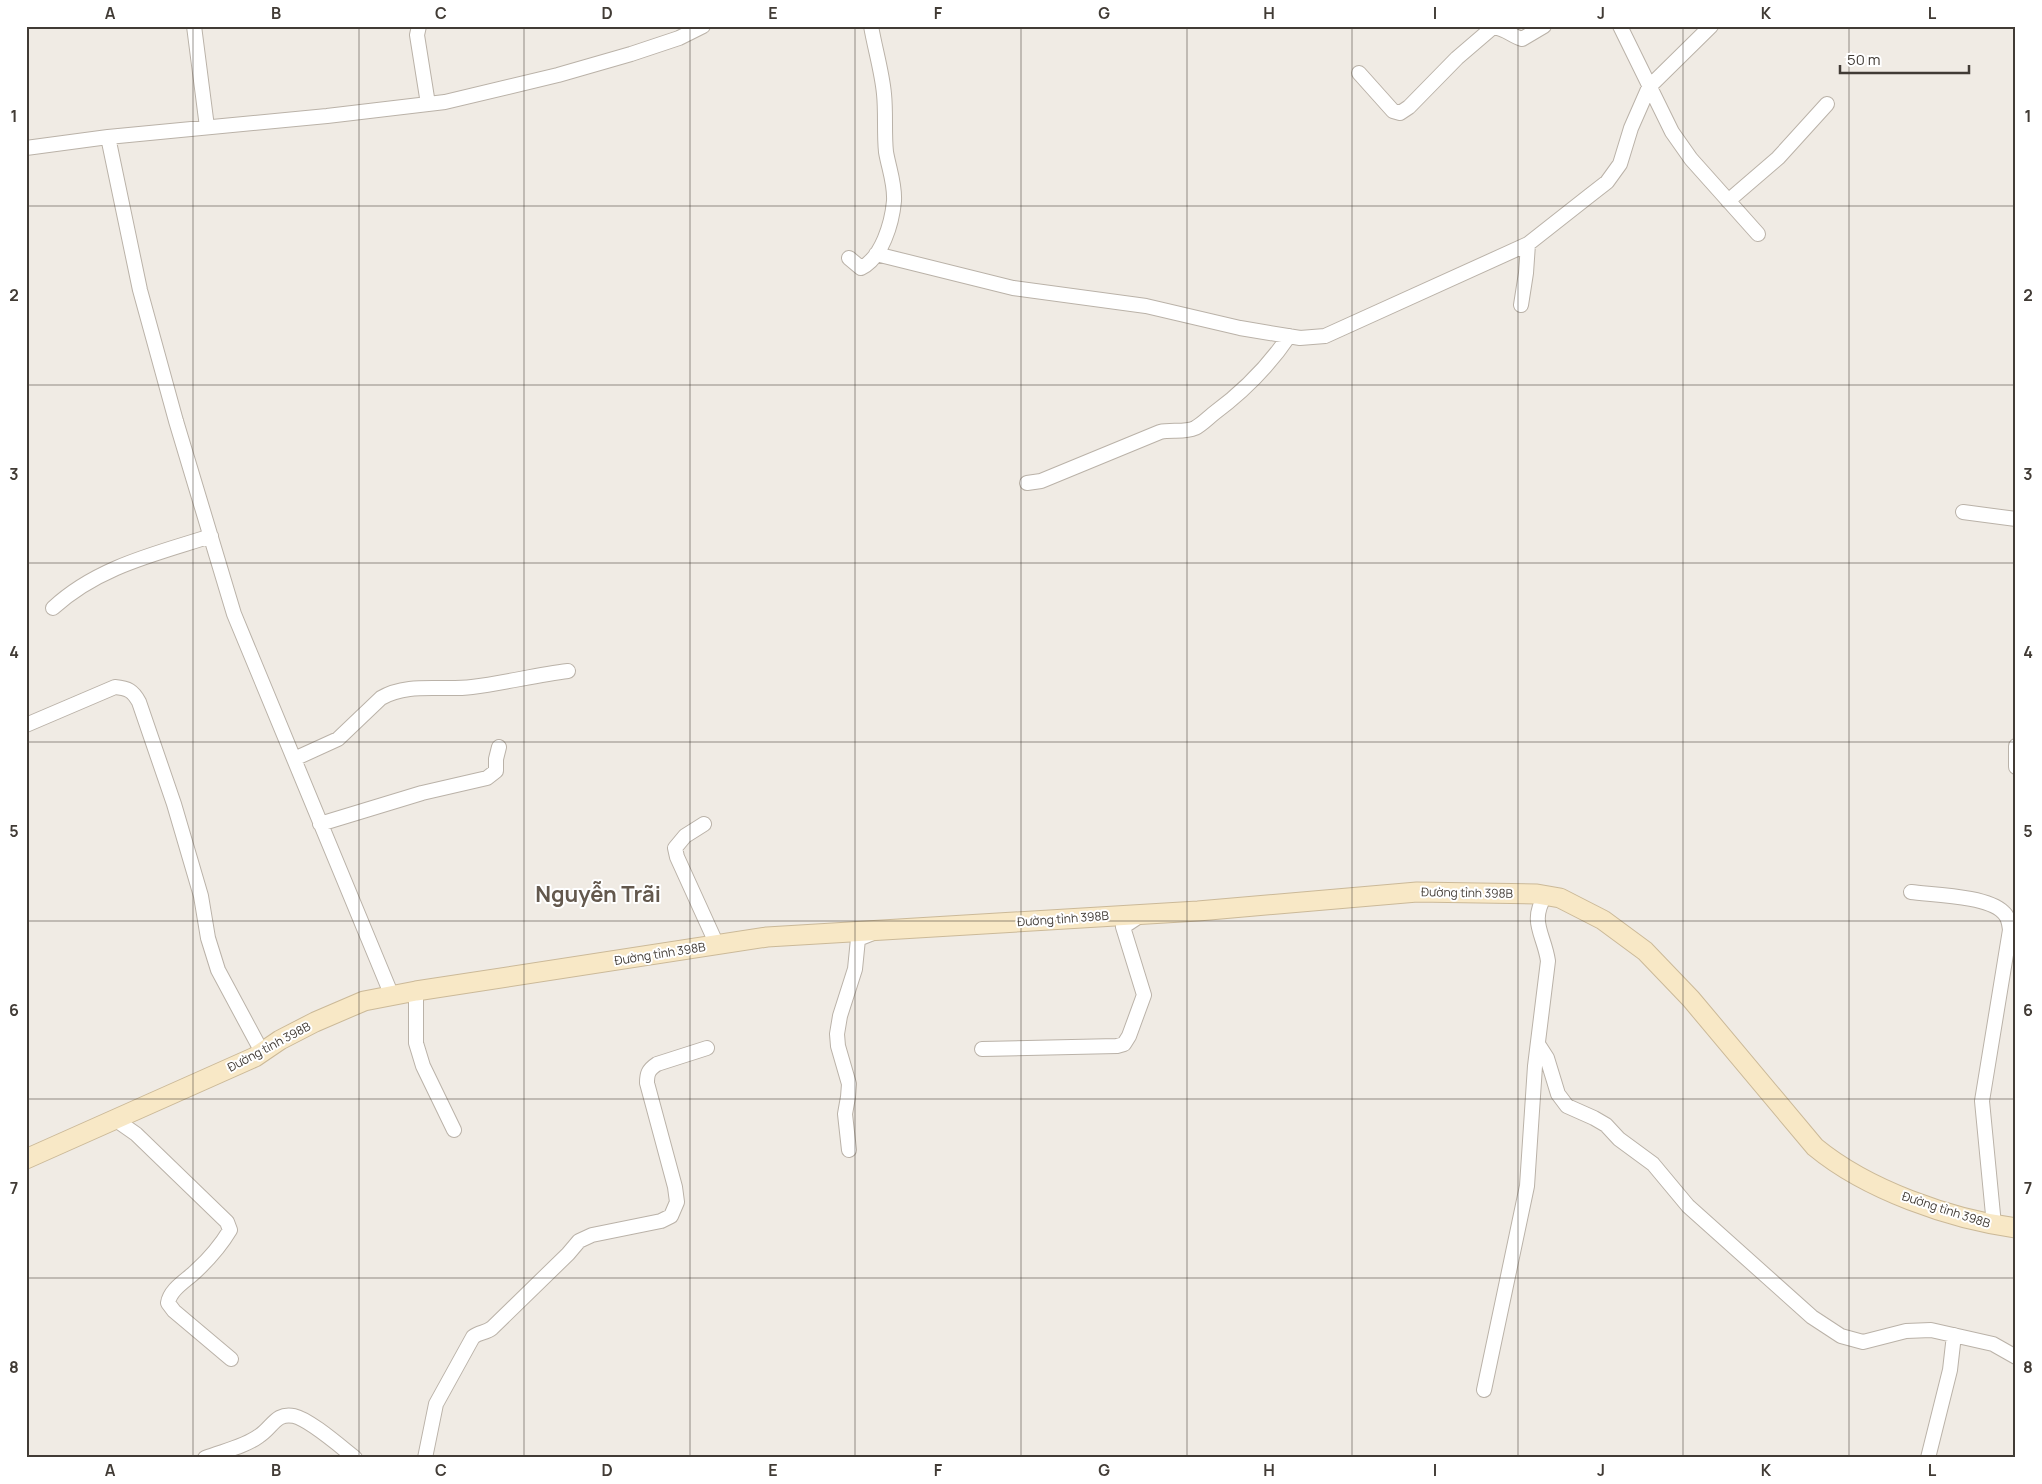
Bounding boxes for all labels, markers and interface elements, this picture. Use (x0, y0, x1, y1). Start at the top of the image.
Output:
text: A (105, 2, 116, 24)
text: B (271, 2, 281, 24)
text: C (435, 2, 447, 24)
text: D (601, 2, 613, 24)
text: E (768, 2, 778, 24)
text: F (934, 2, 943, 24)
text: G (1098, 2, 1110, 24)
text: H (1263, 2, 1275, 24)
text: I (1433, 2, 1437, 24)
text: J (1597, 2, 1605, 24)
text: K (1761, 2, 1772, 24)
text: L (1928, 2, 1937, 24)
scale bar (1840, 42, 1968, 74)
text: 50 m (1847, 49, 1881, 70)
text: 1 (10, 105, 18, 127)
text: 1 (2024, 105, 2032, 127)
text: 2 (9, 284, 19, 306)
text: 2 (2023, 284, 2033, 306)
text: 3 (9, 463, 19, 485)
text: 3 (2023, 463, 2033, 485)
text: 4 (9, 641, 19, 663)
text: 4 (2023, 641, 2033, 663)
text: 5 (9, 820, 19, 842)
text: 5 (2023, 820, 2033, 842)
district label: Nguyễn Trãi (535, 879, 661, 909)
street label: Đường tỉnh 398B (1421, 883, 1513, 902)
street label: Đường tỉnh 398B (1017, 907, 1109, 930)
street label: Đường tỉnh 398B (613, 938, 707, 969)
text: 6 (9, 999, 19, 1021)
text: 6 (2023, 999, 2033, 1021)
street label: Đường tỉnh 398B (224, 1018, 313, 1076)
text: 7 (10, 1177, 18, 1199)
text: 7 (2024, 1177, 2032, 1199)
street label: Đường tỉnh 398B (1900, 1187, 1992, 1232)
text: 8 (9, 1356, 19, 1378)
text: 8 (2023, 1356, 2033, 1378)
text: A (105, 1459, 116, 1481)
text: B (271, 1459, 281, 1481)
text: C (435, 1459, 447, 1481)
text: D (601, 1459, 613, 1481)
text: E (768, 1459, 778, 1481)
text: F (934, 1459, 943, 1481)
text: G (1098, 1459, 1110, 1481)
text: H (1263, 1459, 1275, 1481)
text: I (1433, 1459, 1437, 1481)
text: J (1597, 1459, 1605, 1481)
text: K (1761, 1459, 1772, 1481)
text: L (1928, 1459, 1937, 1481)

